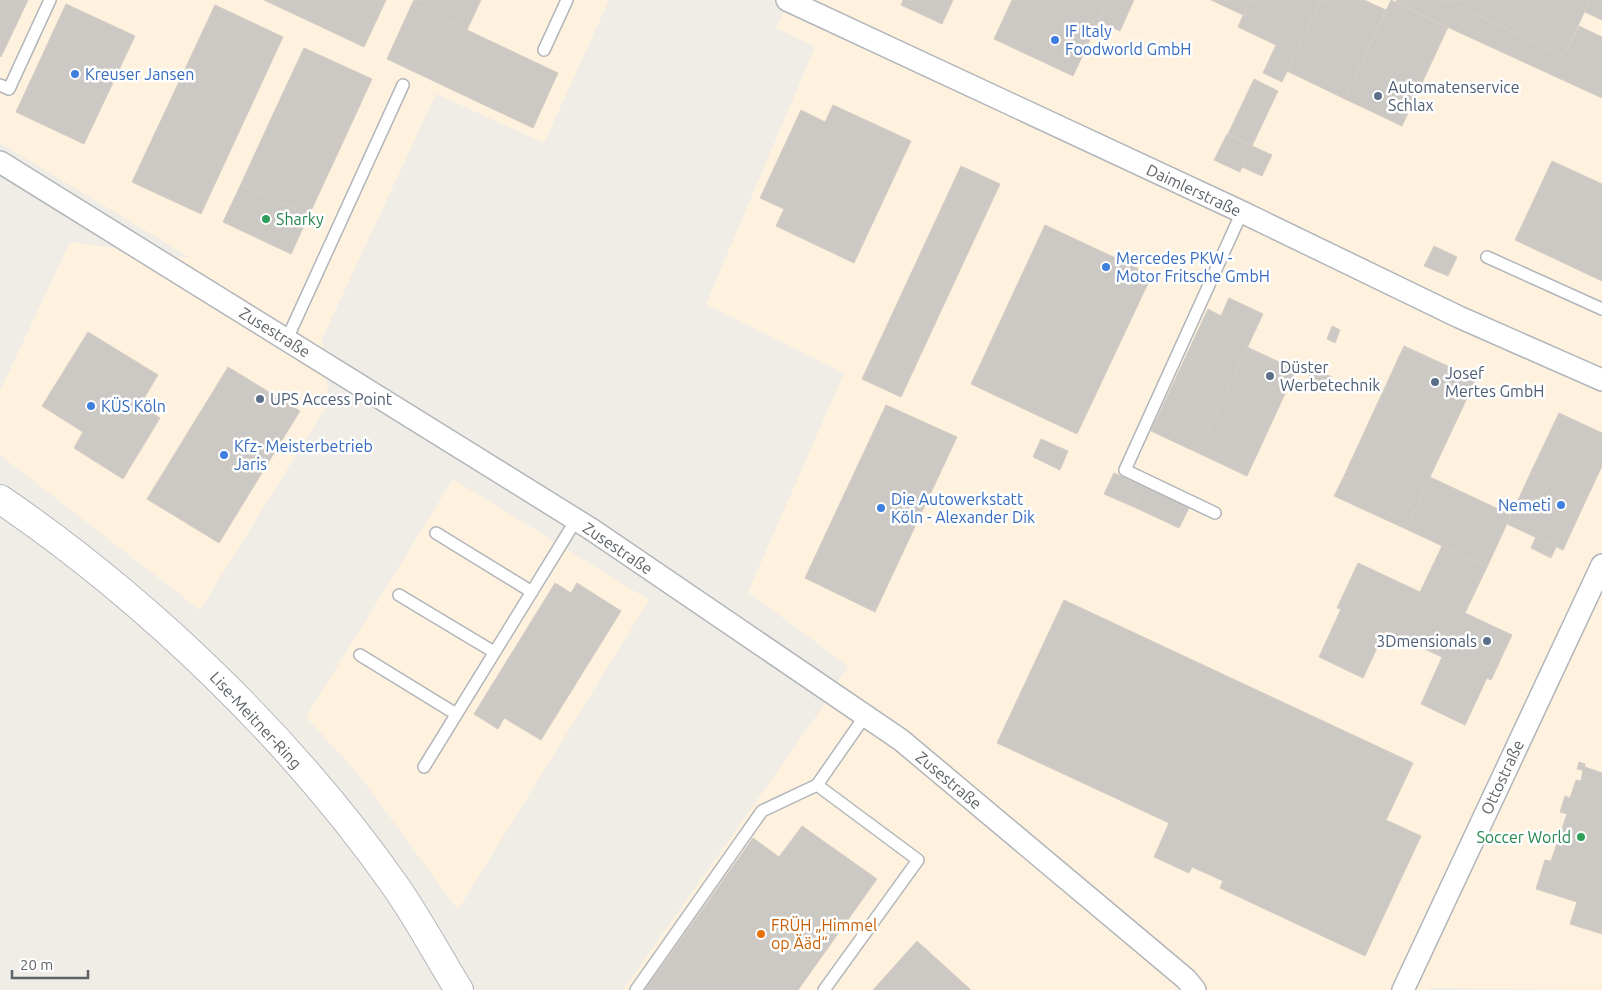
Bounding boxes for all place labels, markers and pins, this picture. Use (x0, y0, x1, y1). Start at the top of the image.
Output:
place label: IF Italy Foodworld GmbH (1065, 22, 1191, 58)
marker: IF Italy Foodworld GmbH (1049, 34, 1061, 46)
place label: Kreuser Jansen (85, 65, 194, 83)
marker: Kreuser Jansen (69, 68, 81, 80)
place label: Automatenservice Schlax (1388, 78, 1520, 114)
marker: Automatenservice Schlax (1372, 90, 1384, 102)
place label: Sharky (276, 210, 324, 228)
marker: Sharky (260, 213, 272, 225)
place label: Mercedes PKW - Motor Fritsche GmbH (1116, 249, 1270, 285)
marker: Mercedes PKW - Motor Fritsche GmbH (1100, 261, 1112, 273)
place label: Düster Werbetechnik (1280, 358, 1380, 394)
place label: Josef Mertes GmbH (1445, 364, 1544, 400)
marker: Düster Werbetechnik (1264, 370, 1276, 382)
marker: Josef Mertes GmbH (1429, 376, 1441, 388)
place label: UPS Access Point (270, 390, 393, 408)
marker: UPS Access Point (254, 393, 266, 405)
place label: KÜS Köln (101, 397, 166, 415)
marker: KÜS Köln (85, 400, 97, 412)
place label: Kfz- Meisterbetrieb Jaris (234, 437, 373, 473)
marker: Kfz- Meisterbetrieb Jaris (218, 449, 230, 461)
place label: Die Autowerkstatt Köln - Alexander Dik (891, 490, 1035, 526)
place label: Nemeti (1498, 496, 1551, 514)
marker: Nemeti (1555, 499, 1567, 511)
marker: Die Autowerkstatt Köln - Alexander Dik (875, 502, 887, 514)
place label: 3Dmensionals (1376, 632, 1477, 650)
marker: 3Dmensionals (1481, 635, 1493, 647)
place label: Soccer World (1476, 828, 1571, 846)
marker: Soccer World (1575, 831, 1587, 843)
place label: FRÜH „Himmel op Ääd“ (771, 916, 877, 952)
marker: FRÜH „Himmel op Ääd“ (755, 928, 767, 940)

